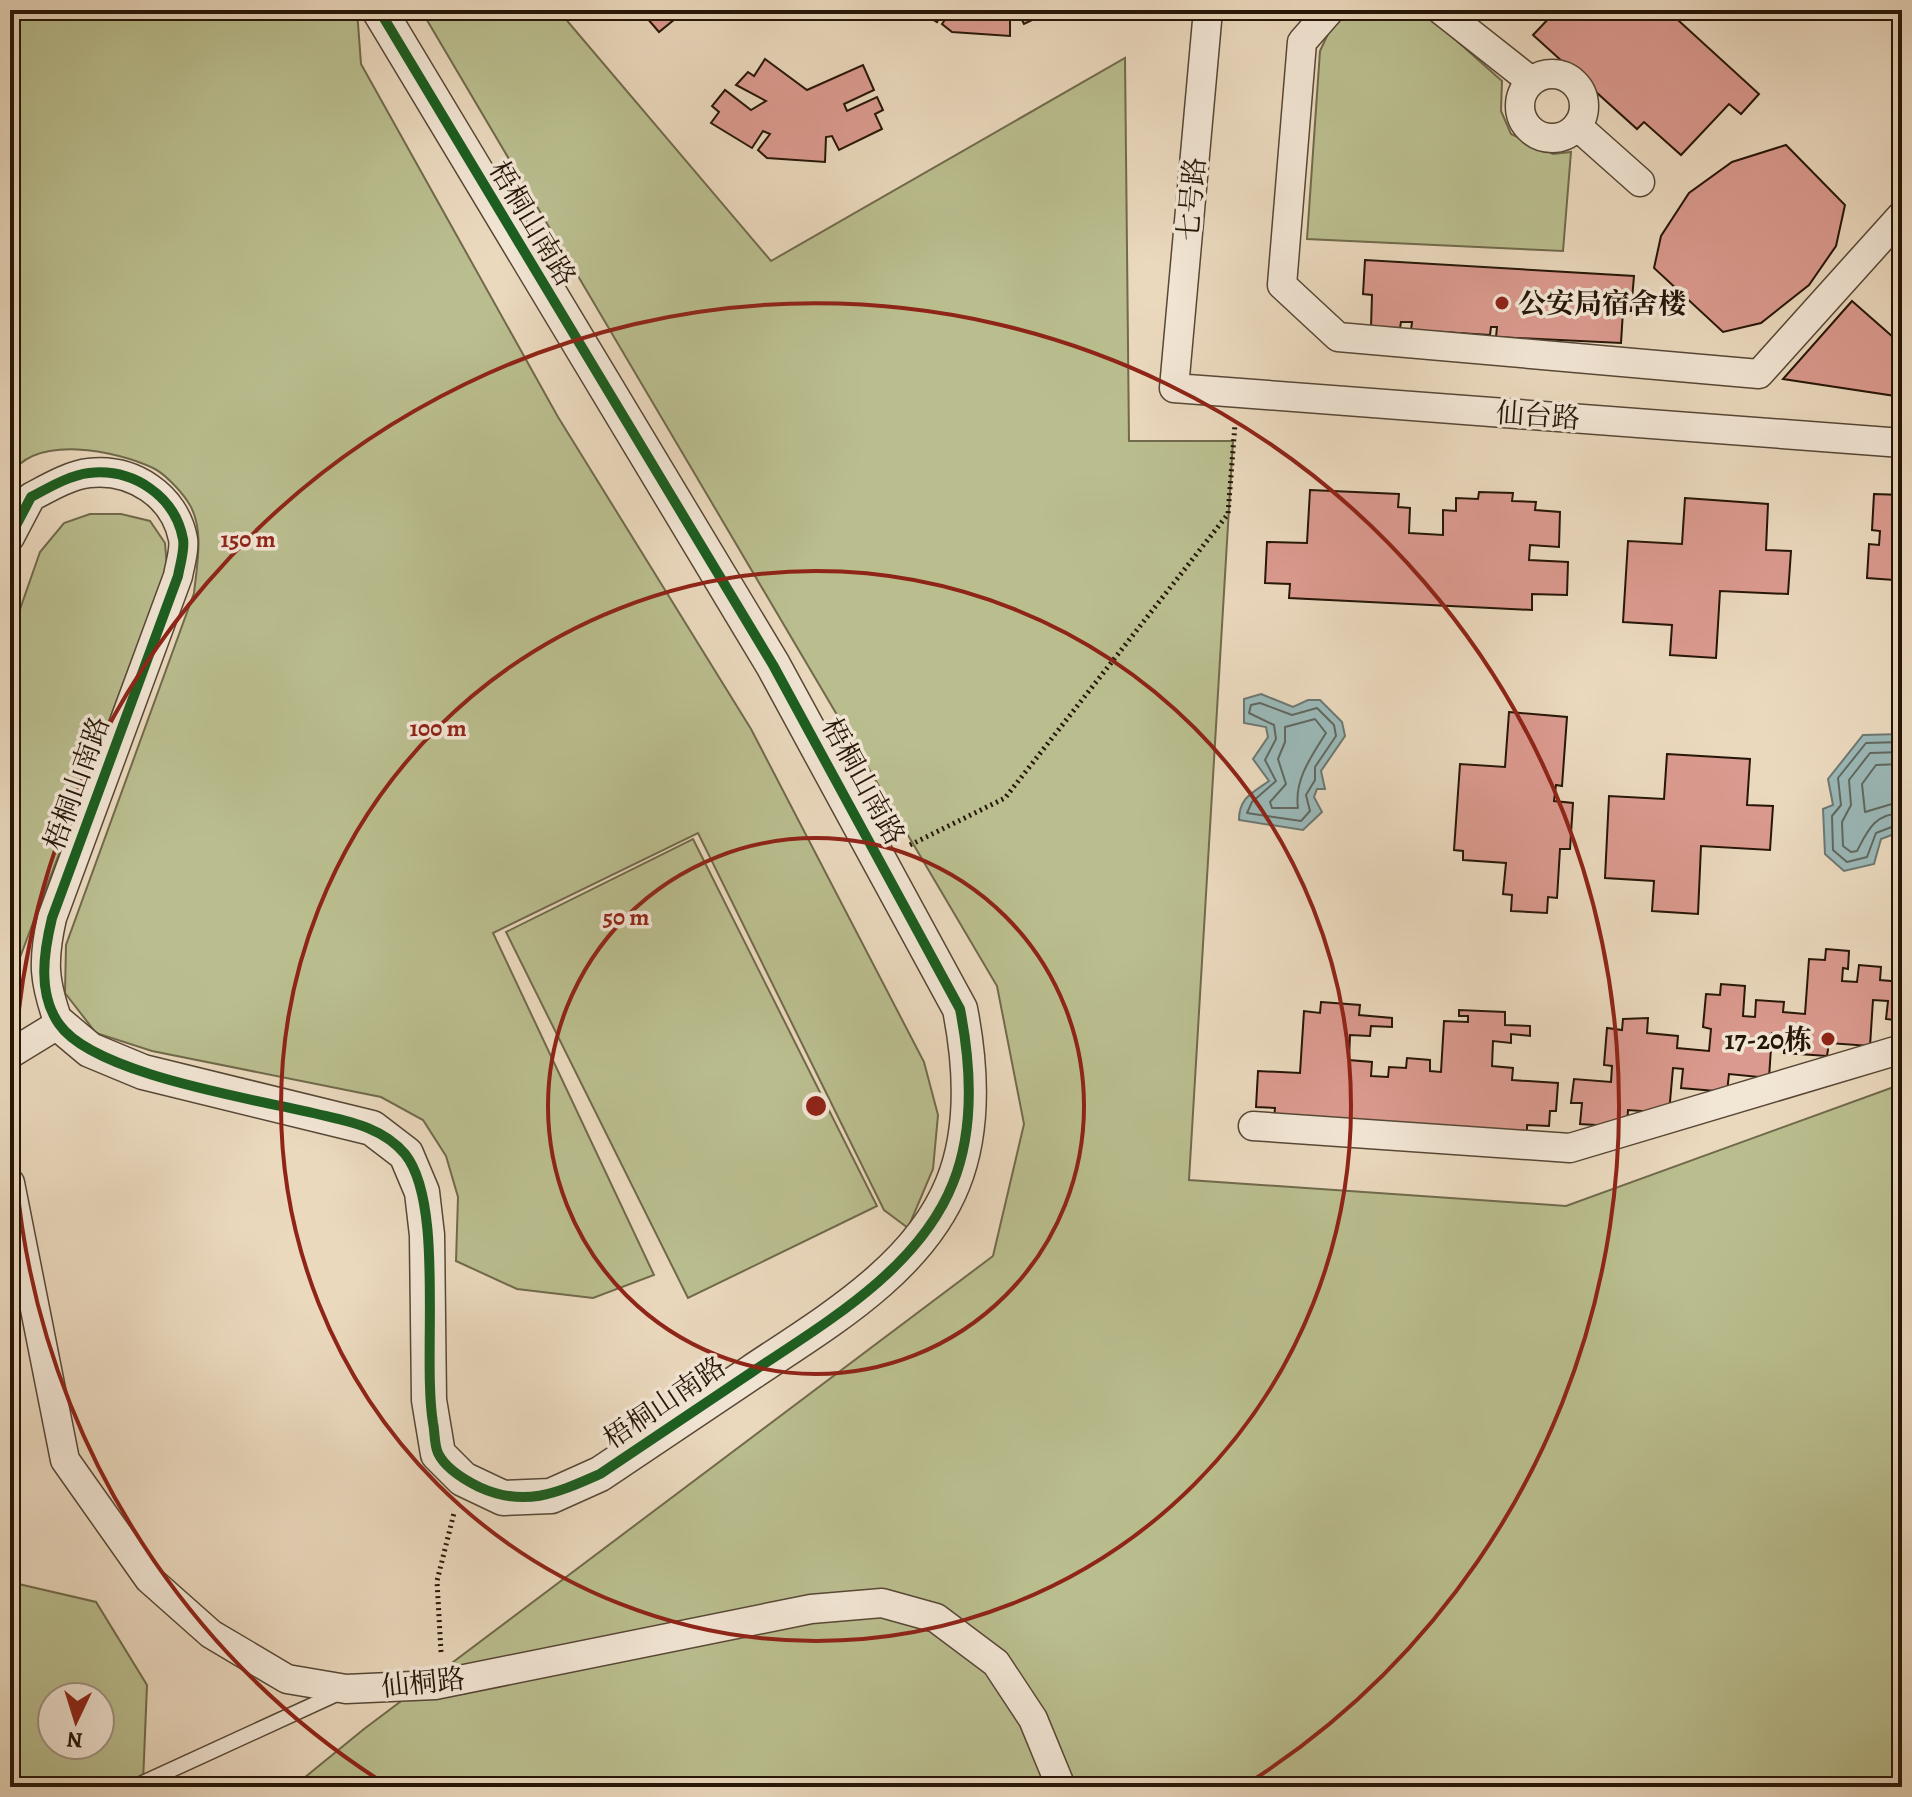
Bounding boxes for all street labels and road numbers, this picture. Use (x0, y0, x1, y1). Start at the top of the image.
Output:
street label: 梧桐山南路 (480, 154, 584, 293)
street label: 七号路 (1169, 156, 1215, 243)
street label: 仙台路 (1495, 394, 1581, 438)
street label: 梧桐山南路 (35, 711, 119, 856)
street label: 梧桐山南路 (813, 711, 914, 852)
street label: 梧桐山南路 (596, 1348, 733, 1458)
street label: 仙桐路 (379, 1660, 467, 1706)

